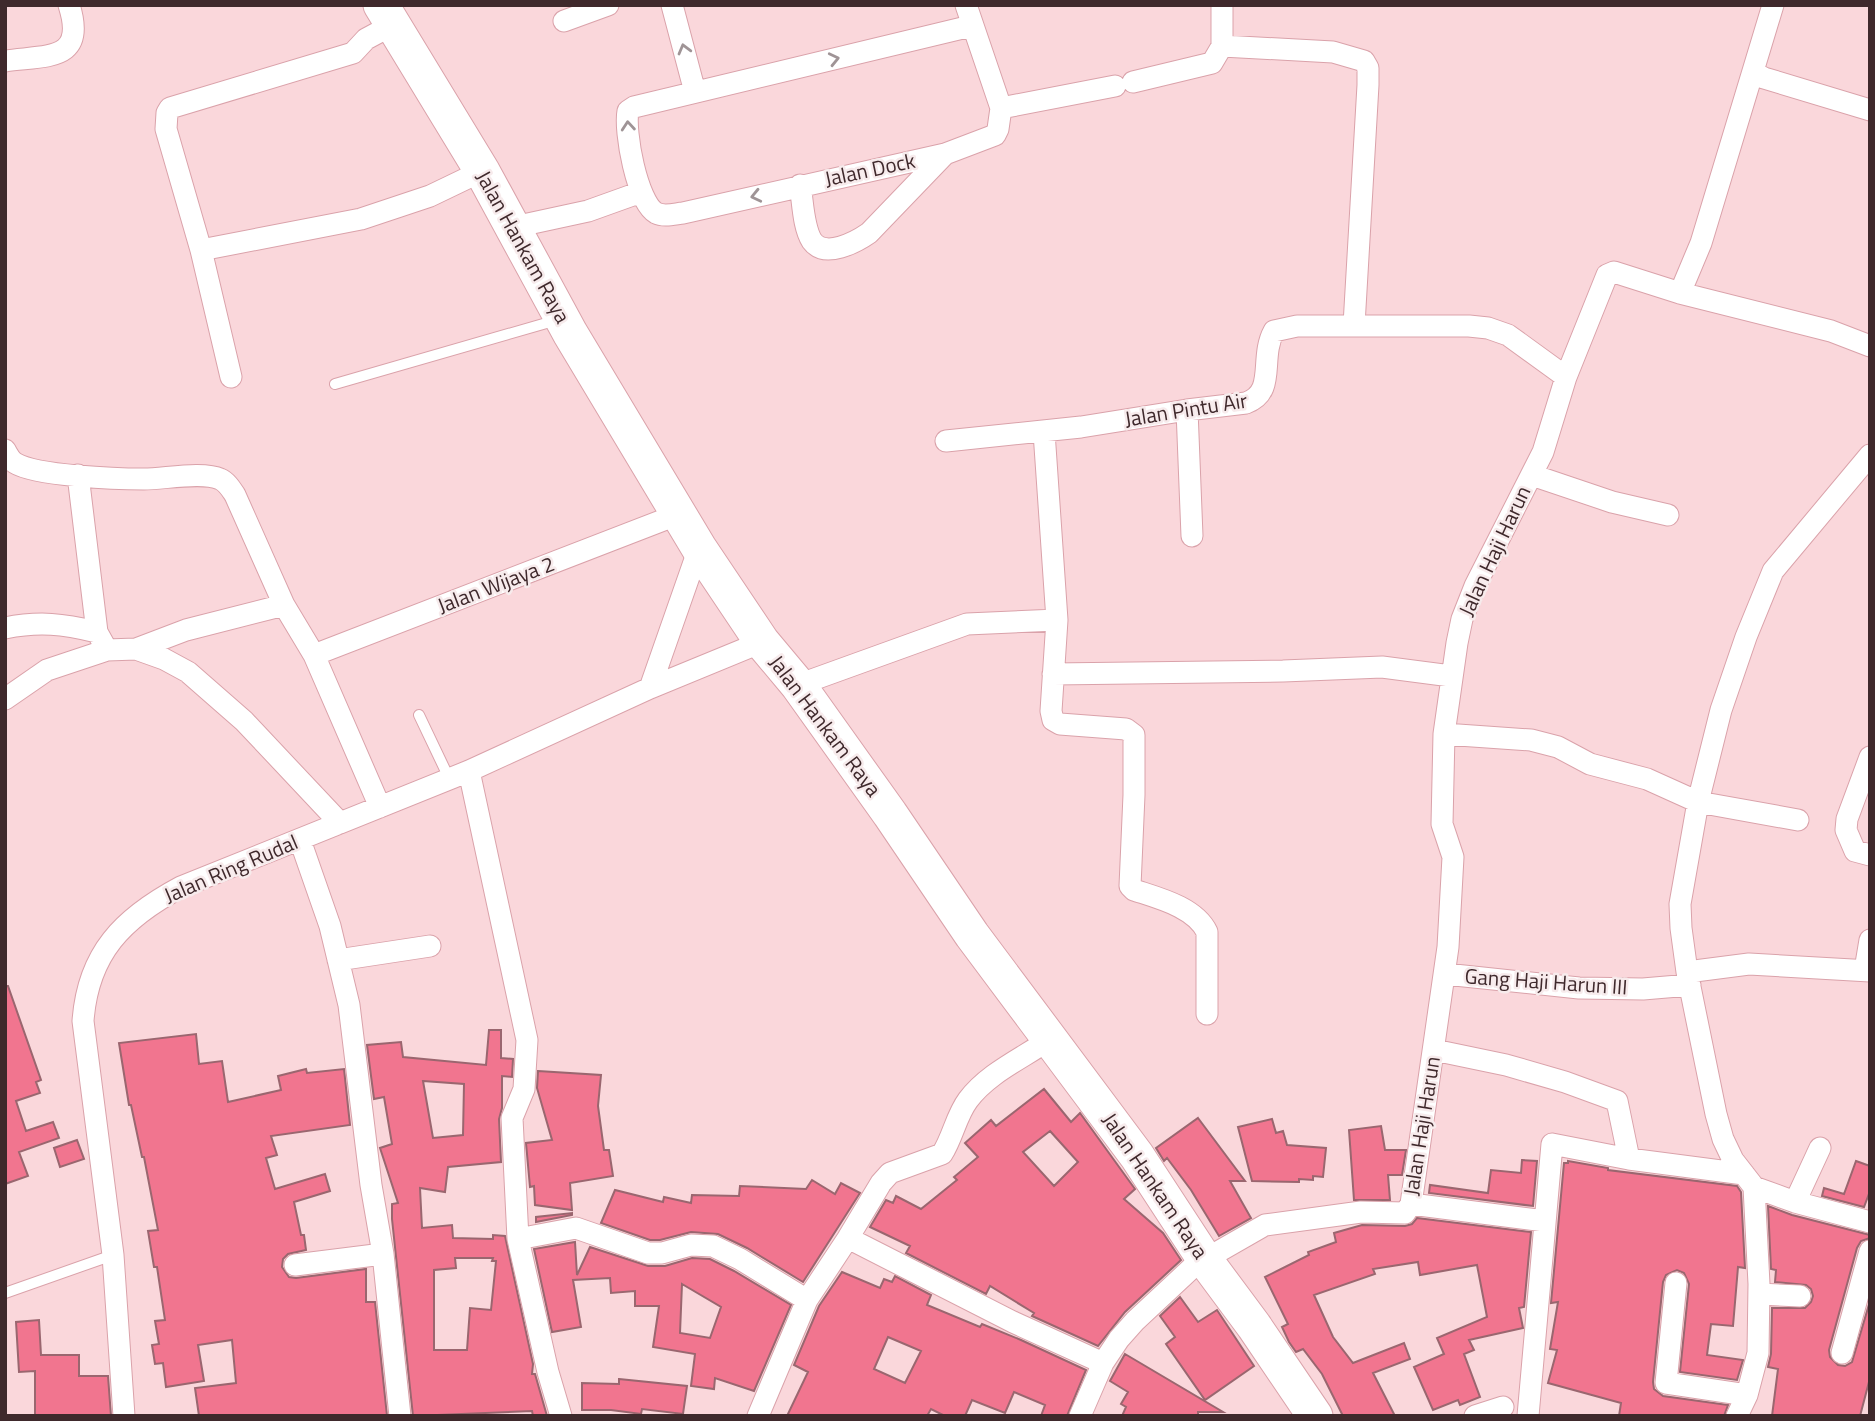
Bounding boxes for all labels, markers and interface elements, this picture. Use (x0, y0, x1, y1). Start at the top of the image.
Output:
one-way arrow (678, 43, 692, 55)
one-way arrow (828, 53, 840, 67)
one-way arrow (621, 120, 636, 131)
street label: Jalan Dock (822, 144, 918, 194)
street label: Jalan Hankam Raya (469, 164, 579, 329)
one-way arrow (750, 188, 762, 202)
street label: Jalan Pintu Air (1122, 384, 1249, 434)
street label: Jalan Haji Harun (1450, 480, 1538, 621)
street label: Jalan Wijaya 2 (433, 547, 559, 621)
street label: Jalan Hankam Raya (762, 648, 890, 803)
street label: Jalan Ring Rudal (159, 825, 302, 911)
street label: Gang Haji Harun III (1464, 959, 1629, 1003)
street label: Jalan Haji Harun (1394, 1054, 1448, 1198)
street label: Jalan Hankam Raya (1095, 1106, 1217, 1265)

